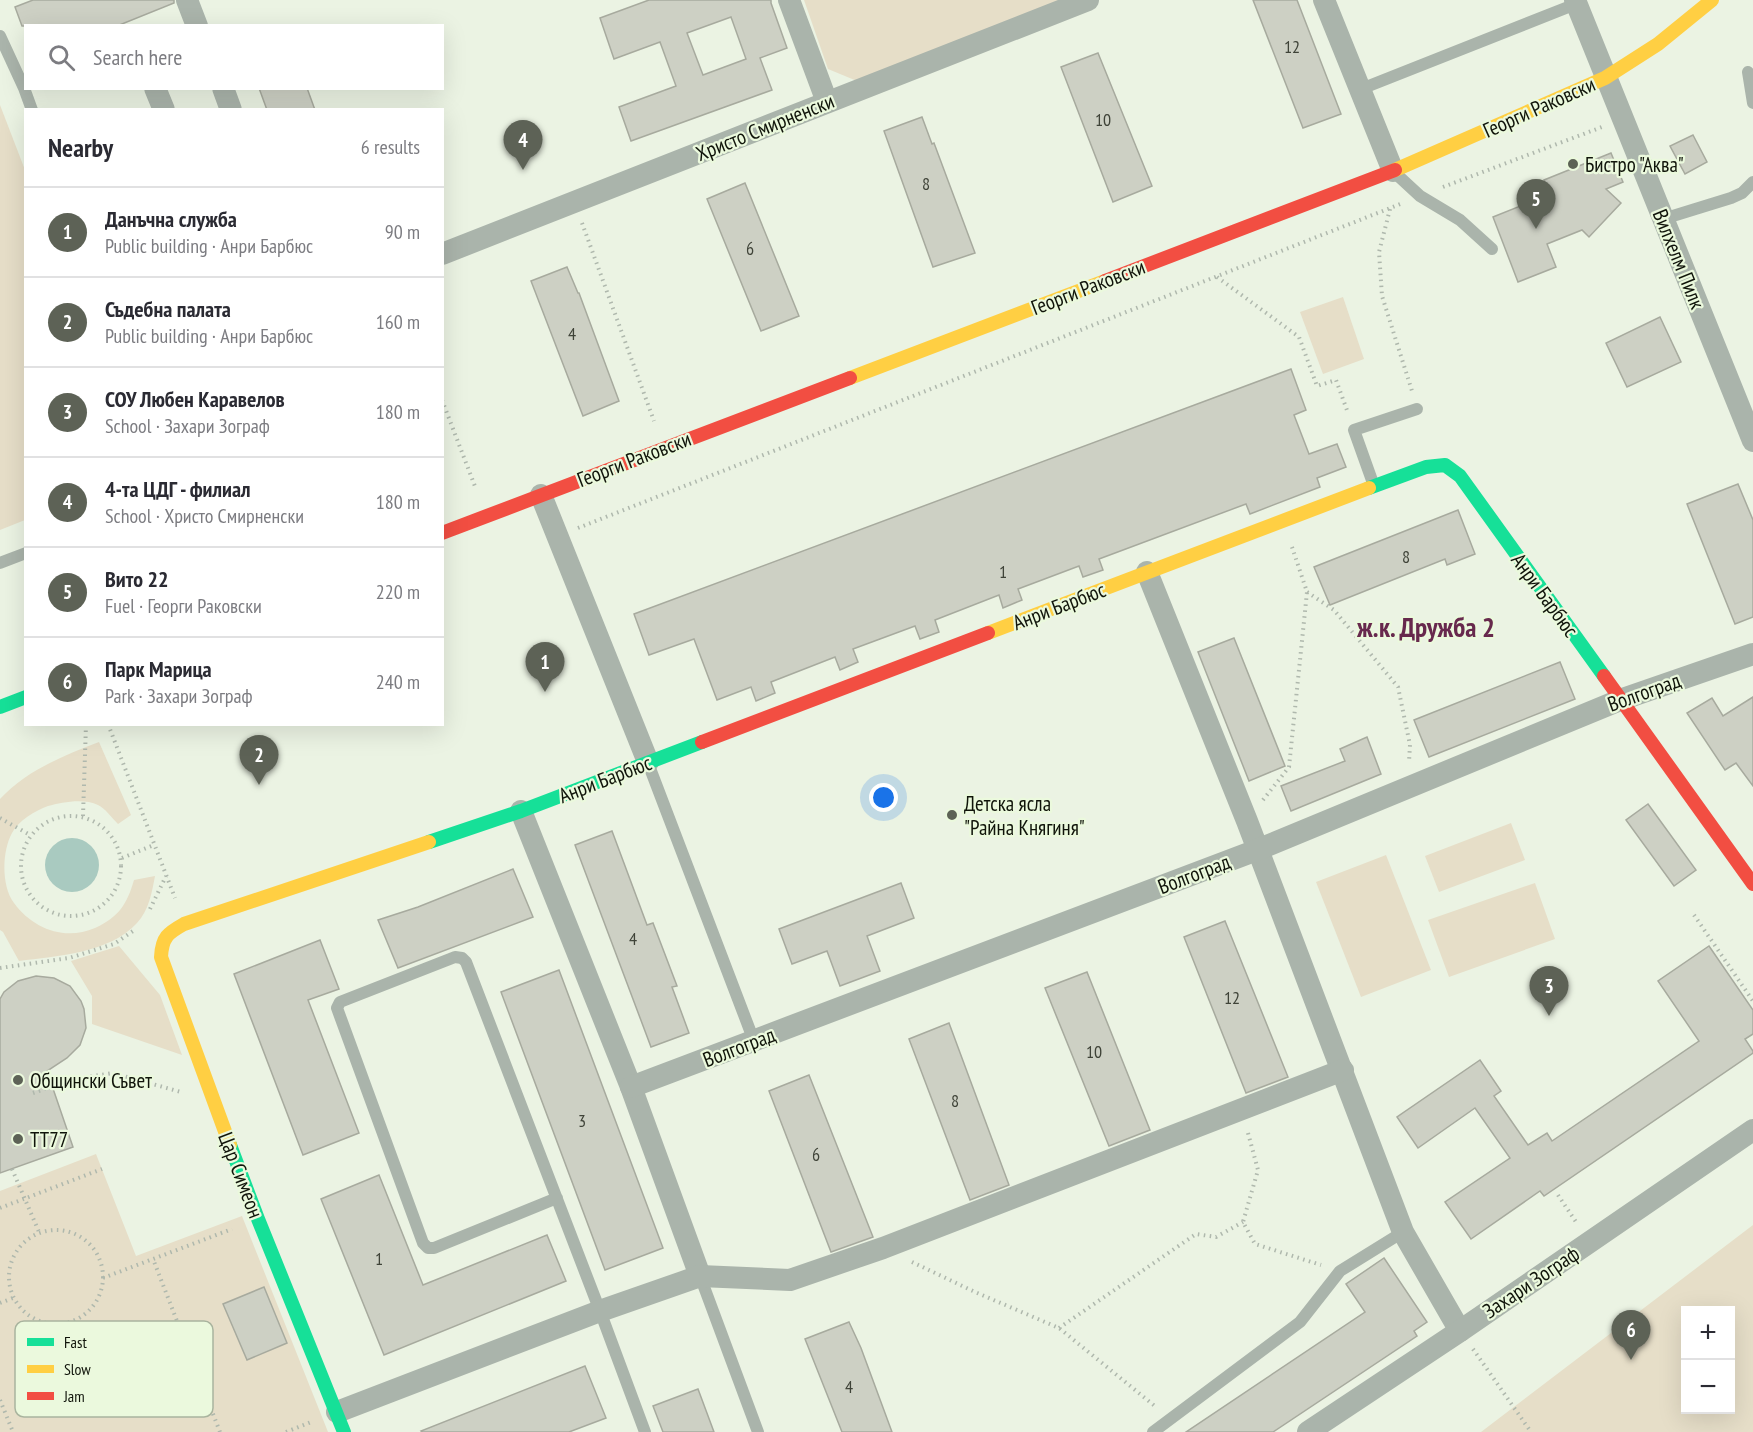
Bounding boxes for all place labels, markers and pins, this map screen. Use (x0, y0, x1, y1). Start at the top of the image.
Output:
pin: 4 (504, 120, 542, 170)
place label: Бистро "Аква" (1585, 151, 1684, 178)
marker: Бистро "Аква" (1566, 157, 1580, 171)
pin: 5 (1516, 180, 1556, 229)
pin: 1 (526, 642, 564, 692)
pin: 2 (240, 736, 278, 785)
place label: Детска ясла "Райна Княгиня" (964, 790, 1085, 841)
marker: Детска ясла "Райна Княгиня" (945, 808, 959, 822)
pin: 3 (1530, 966, 1568, 1016)
place label: Общински Съвет (30, 1067, 152, 1094)
marker: Общински Съвет (11, 1073, 25, 1087)
place label: TT77 (30, 1126, 68, 1153)
marker: TT77 (11, 1132, 25, 1146)
pin: 6 (1612, 1310, 1650, 1360)

